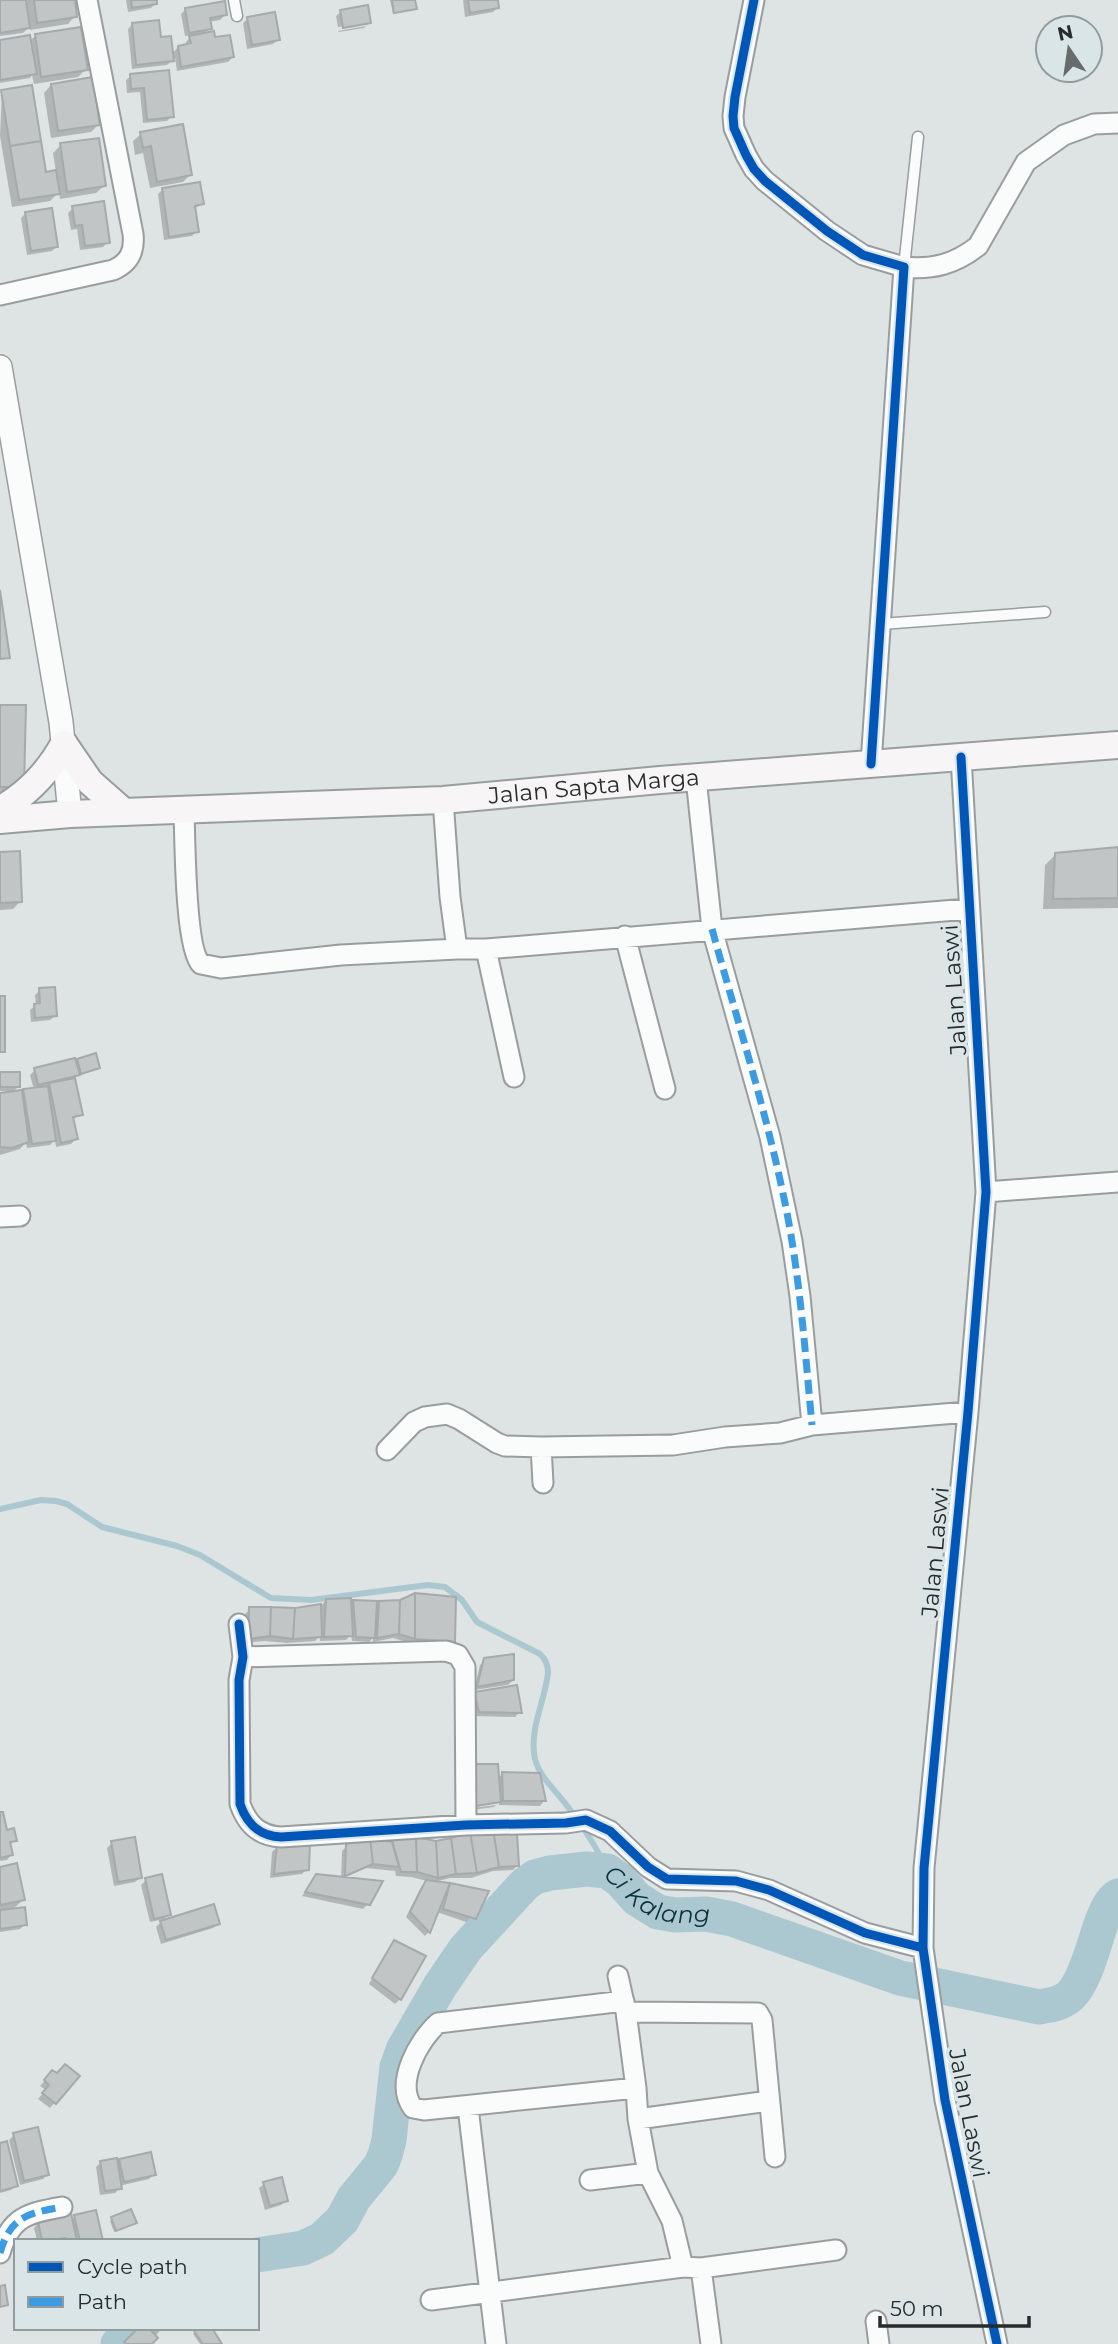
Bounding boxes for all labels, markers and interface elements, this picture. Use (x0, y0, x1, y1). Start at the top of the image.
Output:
north arrow (1034, 14, 1104, 84)
text: N (1055, 20, 1075, 46)
street label: Jalan Sapta Marga (486, 763, 701, 810)
street label: Jalan Laswi (935, 924, 973, 1057)
street label: Jalan Laswi (915, 1486, 955, 1619)
water label: Ci Kalang (599, 1859, 711, 1929)
street label: Jalan Laswi (943, 2045, 995, 2180)
legend (14, 2239, 259, 2330)
text: Cycle path (77, 2254, 188, 2279)
scale bar (880, 2284, 1029, 2328)
text: Path (77, 2289, 127, 2314)
text: 50 m (890, 2296, 944, 2321)

